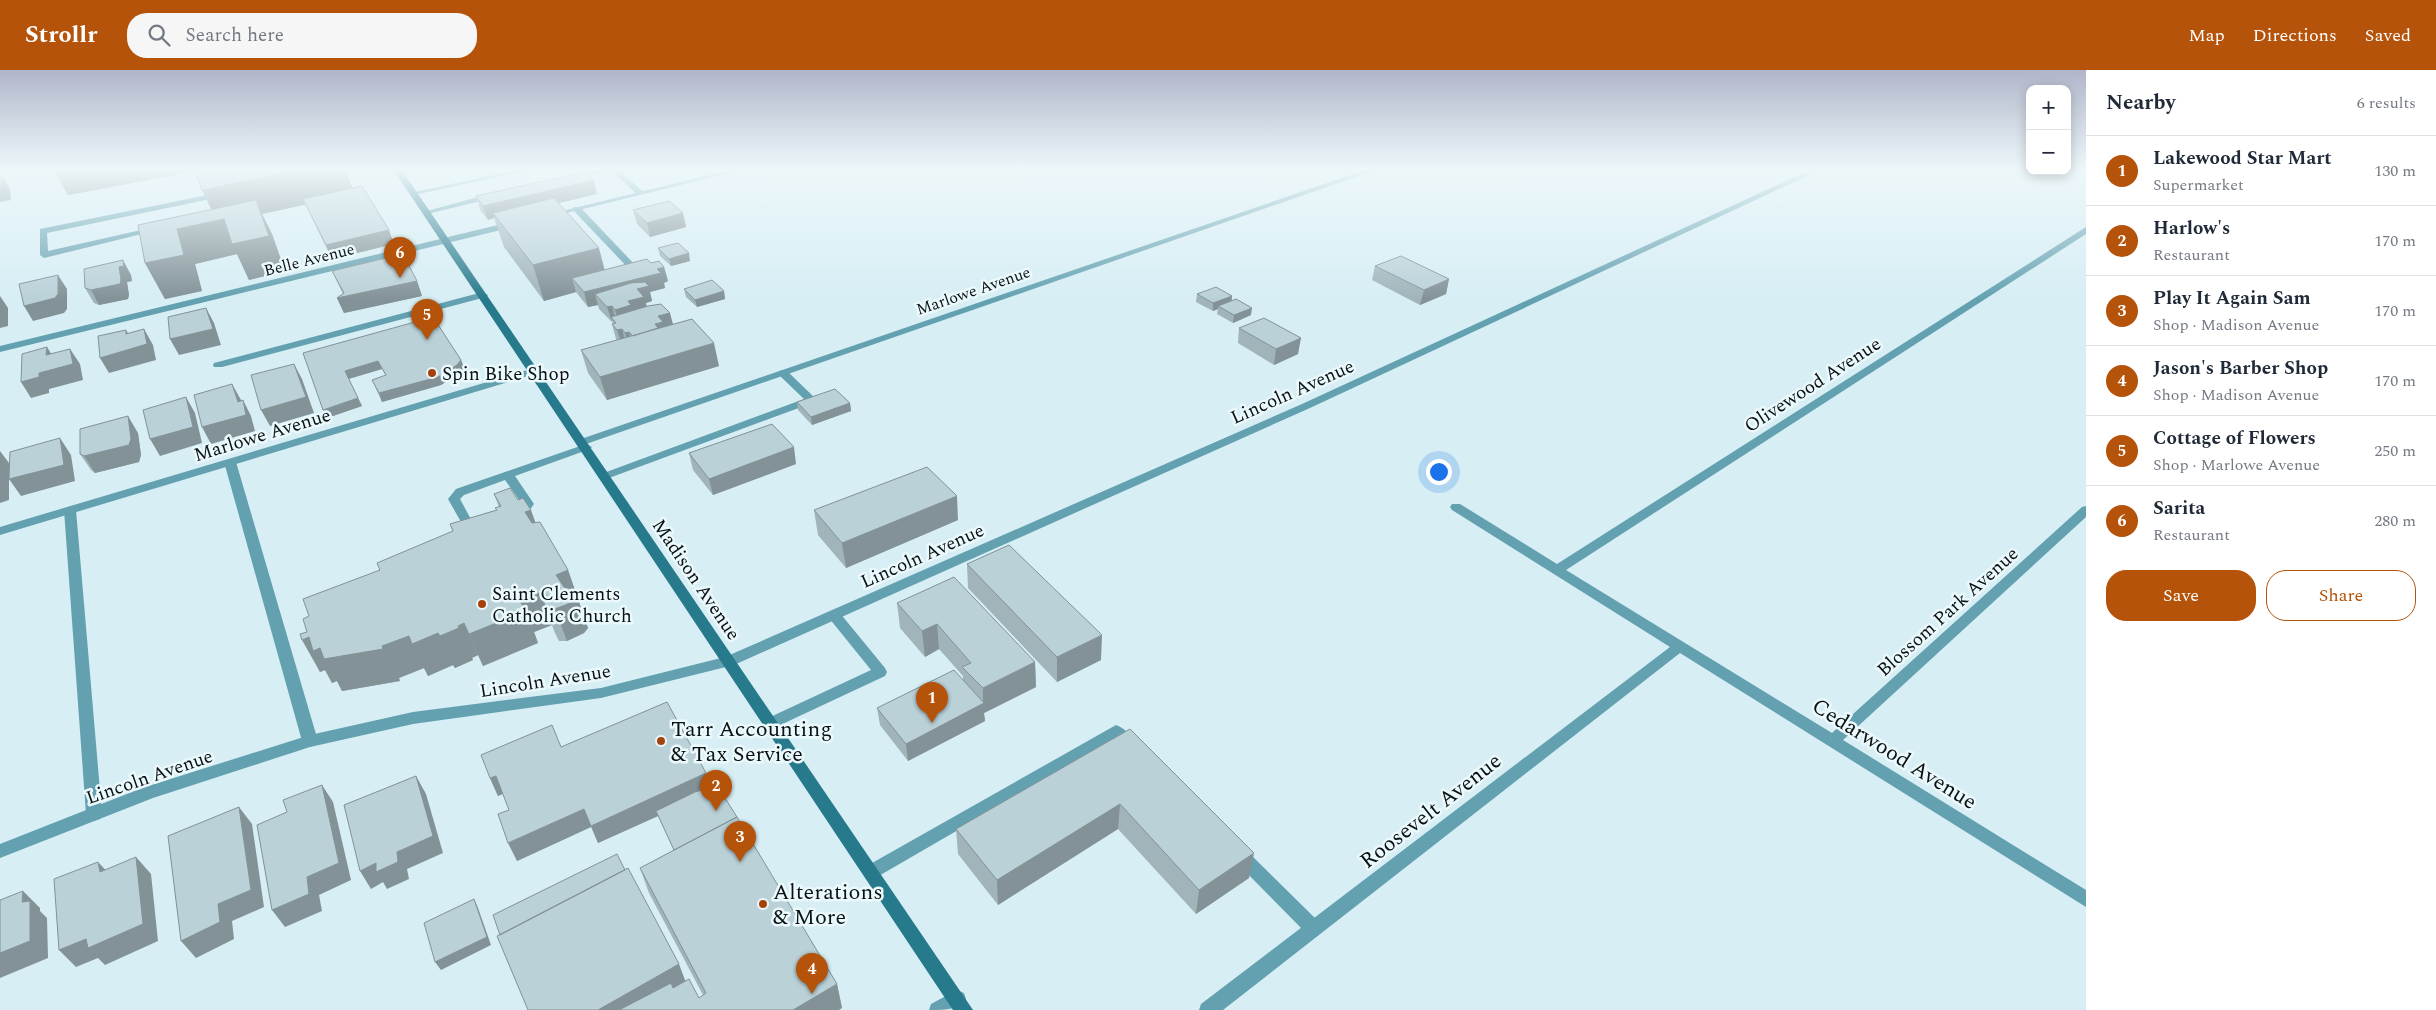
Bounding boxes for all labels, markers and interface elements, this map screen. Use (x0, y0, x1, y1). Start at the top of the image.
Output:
search box (127, 13, 477, 58)
text: Strollr (25, 17, 97, 53)
icon: search (145, 21, 173, 49)
text: Search here (185, 21, 284, 50)
text: Map (2189, 22, 2225, 49)
text: Directions (2253, 22, 2337, 49)
text: Saved (2365, 22, 2411, 49)
map controls (2026, 85, 2071, 175)
button: + (2026, 85, 2071, 130)
text: Nearby (2106, 87, 2176, 119)
text: 6 results (2357, 91, 2416, 115)
button: − (2026, 130, 2071, 175)
text: Lakewood Star Mart (2153, 144, 2332, 173)
text: 1 (2118, 159, 2126, 183)
text: 130 m (2374, 159, 2416, 183)
text: Supermarket (2153, 173, 2244, 197)
text: Harlow's (2153, 214, 2230, 243)
text: 2 (2118, 229, 2126, 253)
text: 170 m (2374, 229, 2416, 253)
street label: Belle Avenue (262, 237, 357, 283)
pin: 6 (384, 237, 416, 278)
text: Restaurant (2153, 243, 2230, 267)
street label: Marlowe Avenue (913, 260, 1034, 322)
text: Play It Again Sam (2153, 284, 2311, 313)
pin: 5 (411, 299, 443, 340)
text: 3 (2118, 299, 2126, 323)
text: 170 m (2374, 299, 2416, 323)
text: Shop · Madison Avenue (2153, 313, 2319, 337)
street label: Olivewood Avenue (1739, 330, 1887, 441)
street label: Lincoln Avenue (1226, 352, 1359, 433)
text: Jason's Barber Shop (2153, 354, 2328, 383)
place label: Spin Bike Shop (442, 360, 569, 389)
marker: Spin Bike Shop (426, 367, 438, 379)
text: 4 (2118, 369, 2126, 393)
text: 170 m (2374, 369, 2416, 393)
text: Shop · Madison Avenue (2153, 383, 2319, 407)
street label: Marlowe Avenue (190, 401, 335, 470)
text: Cottage of Flowers (2153, 424, 2316, 453)
text: 5 (2118, 439, 2126, 463)
text: 250 m (2374, 439, 2416, 463)
text: Shop · Marlowe Avenue (2153, 453, 2320, 477)
your location (1426, 459, 1452, 485)
text: Sarita (2153, 494, 2205, 523)
text: 6 (2118, 509, 2126, 533)
text: 280 m (2374, 509, 2416, 533)
street label: Madison Avenue (644, 513, 747, 646)
street label: Lincoln Avenue (856, 516, 989, 597)
text: Restaurant (2153, 523, 2230, 547)
street label: Blossom Park Avenue (1871, 540, 2025, 684)
button: Save (2106, 570, 2256, 621)
button: Share (2266, 570, 2416, 621)
place label: Saint Clements Catholic Church (492, 580, 632, 631)
marker: Saint Clements Catholic Church (476, 598, 488, 610)
street label: Lincoln Avenue (478, 657, 613, 706)
pin: 1 (916, 682, 948, 723)
street label: Cedarwood Avenue (1805, 690, 1983, 818)
place label: Tarr Accounting & Tax Service (671, 713, 832, 771)
marker: Tarr Accounting & Tax Service (655, 735, 667, 747)
street label: Lincoln Avenue (82, 742, 217, 813)
street label: Roosevelt Avenue (1353, 745, 1509, 877)
pin: 2 (700, 770, 732, 811)
pin: 3 (724, 821, 756, 862)
place label: Alterations & More (773, 876, 883, 934)
marker: Alterations & More (757, 898, 769, 910)
pin: 4 (796, 953, 828, 994)

